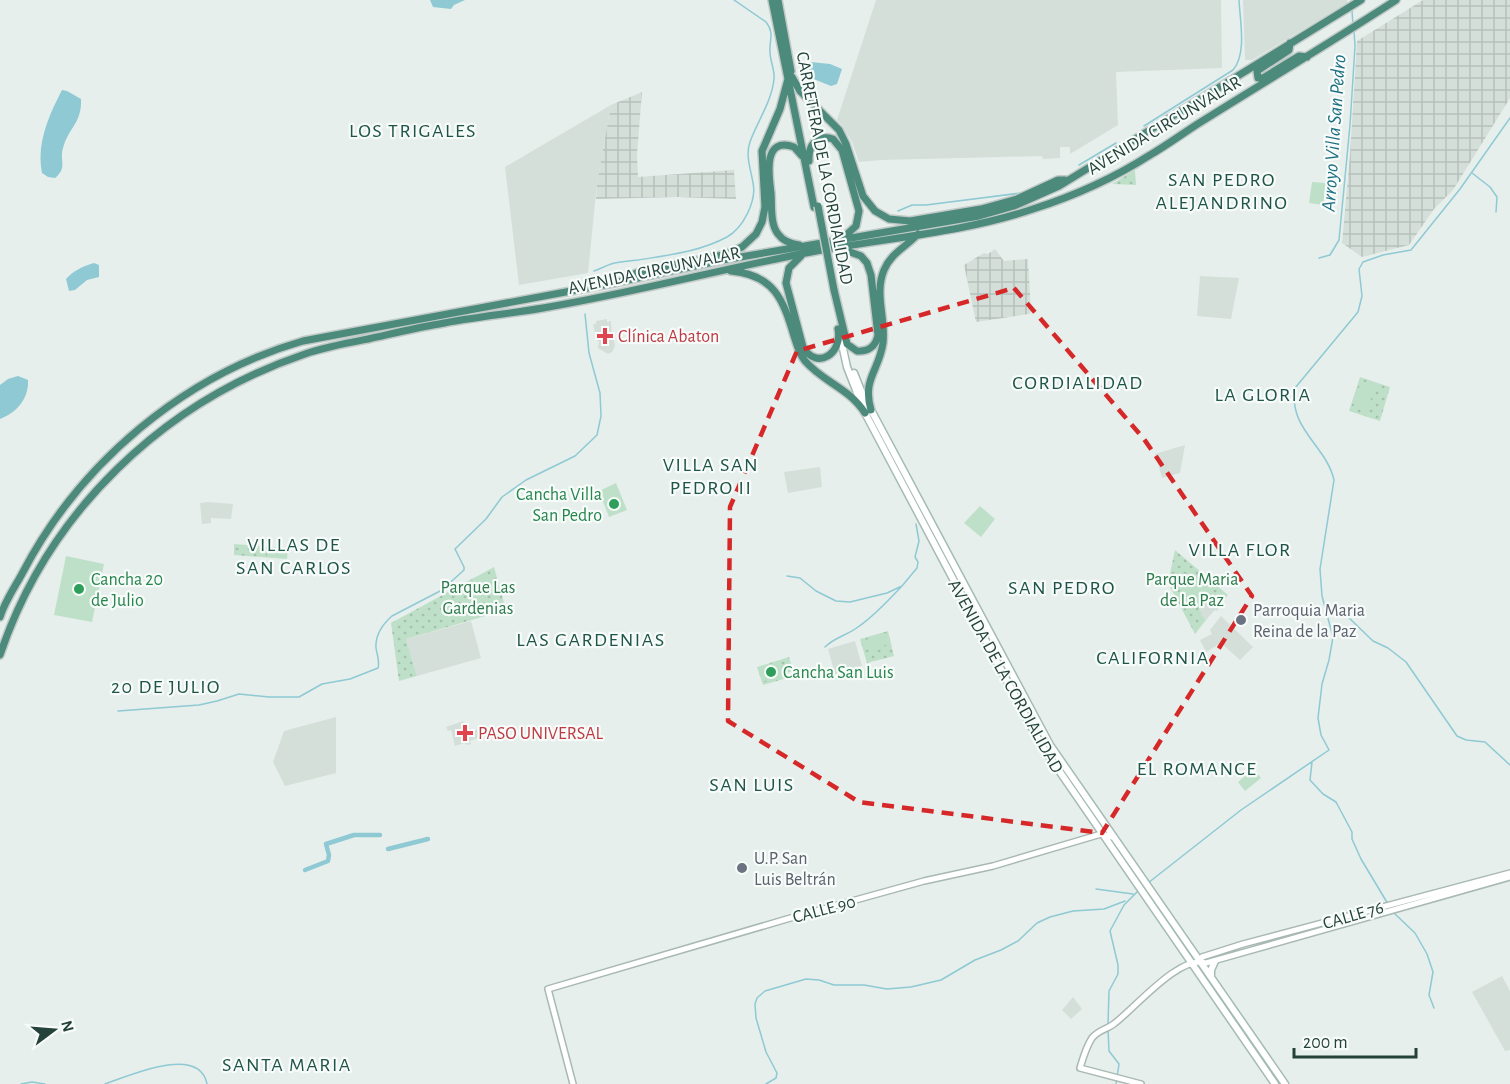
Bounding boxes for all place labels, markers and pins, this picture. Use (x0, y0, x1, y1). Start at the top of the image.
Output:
marker: Clínica Abaton (596, 327, 614, 345)
place label: Clínica Abaton (618, 328, 719, 346)
place label: Cancha Villa San Pedro (516, 486, 602, 525)
marker: Cancha Villa San Pedro (607, 497, 621, 511)
place label: Cancha 20 de Julio (91, 571, 163, 610)
marker: Cancha 20 de Julio (72, 582, 86, 596)
place label: Parroquia Maria Reina de la Paz (1253, 602, 1365, 641)
marker: Parroquia Maria Reina de la Paz (1234, 613, 1248, 627)
place label: Cancha San Luis (783, 664, 894, 682)
marker: Cancha San Luis (764, 665, 778, 679)
marker: PASO UNIVERSAL (456, 724, 474, 742)
place label: PASO UNIVERSAL (478, 725, 604, 743)
place label: U.P. San Luis Beltrán (754, 850, 836, 889)
marker: U.P. San Luis Beltrán (735, 861, 749, 875)

